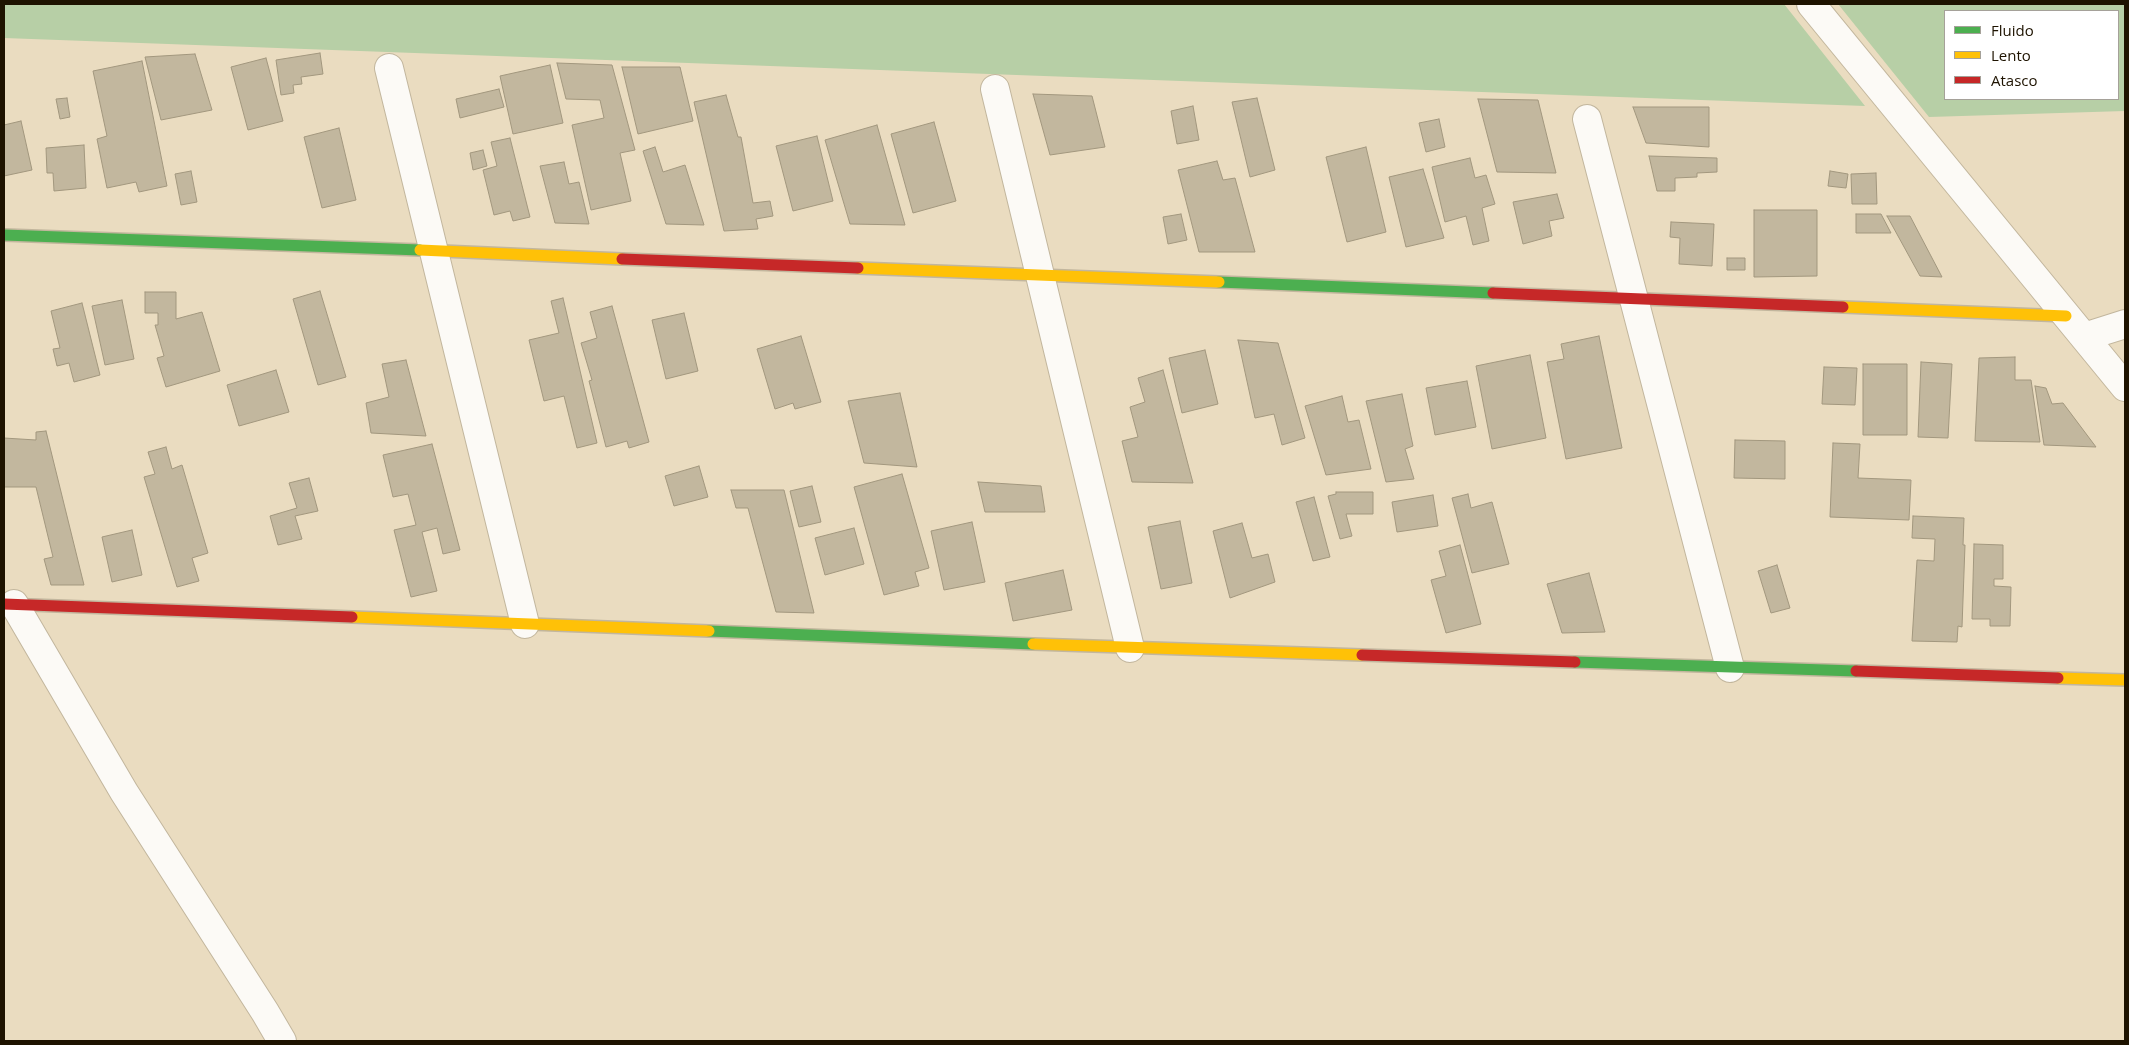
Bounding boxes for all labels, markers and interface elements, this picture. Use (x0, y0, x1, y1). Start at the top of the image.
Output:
legend (1944, 10, 2119, 100)
text: Fluido (1991, 20, 2034, 40)
text: Lento (1991, 45, 2031, 65)
text: Atasco (1991, 70, 2038, 90)

